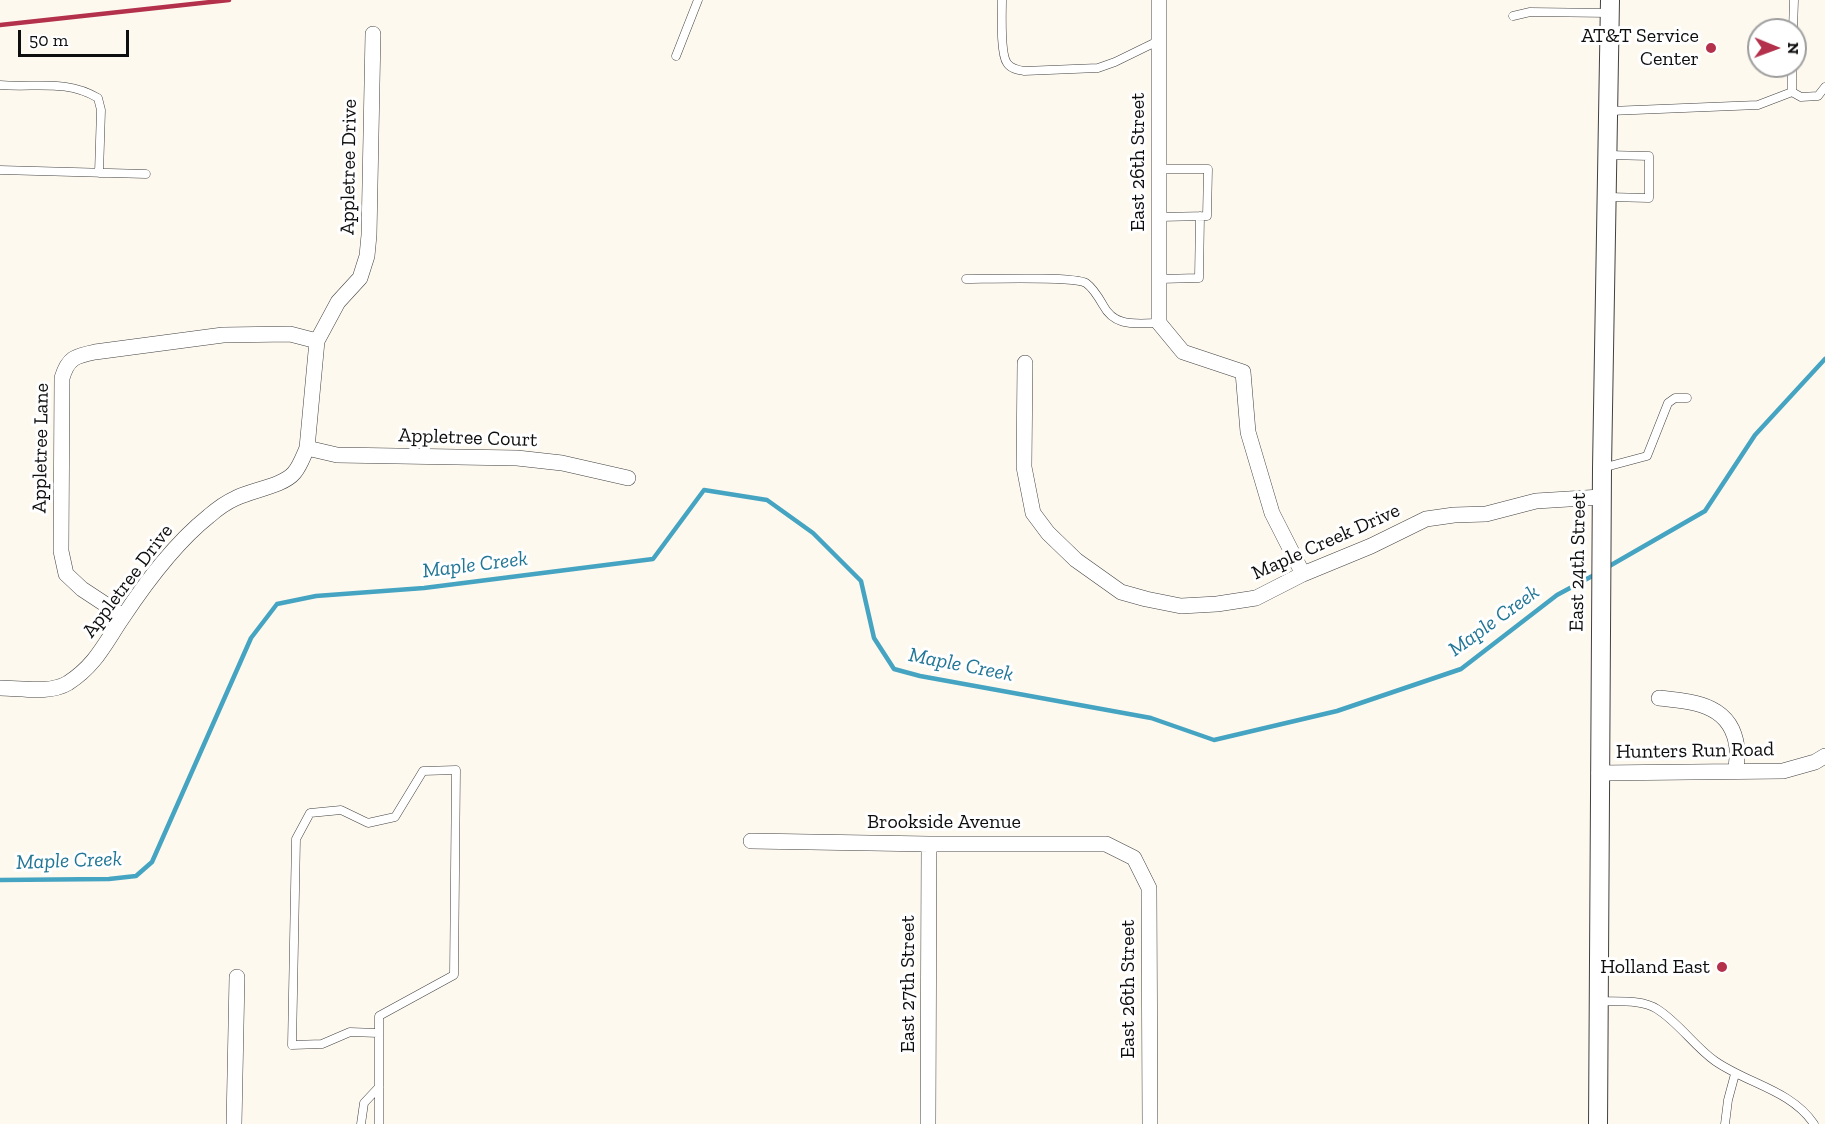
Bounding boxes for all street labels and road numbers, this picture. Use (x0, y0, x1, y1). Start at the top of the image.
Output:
street label: East 26th Street (1126, 93, 1150, 231)
street label: Appletree Drive (336, 99, 362, 235)
street label: Appletree Lane (28, 383, 54, 513)
street label: Appletree Court (398, 424, 538, 452)
street label: East 24th Street (1565, 492, 1591, 632)
street label: Maple Creek Drive (1248, 499, 1404, 585)
street label: Appletree Drive (78, 520, 178, 642)
street label: Hunters Run Road (1616, 738, 1774, 764)
street label: Brookside Avenue (867, 810, 1021, 834)
street label: East 27th Street (896, 915, 920, 1053)
street label: East 26th Street (1116, 920, 1140, 1058)

